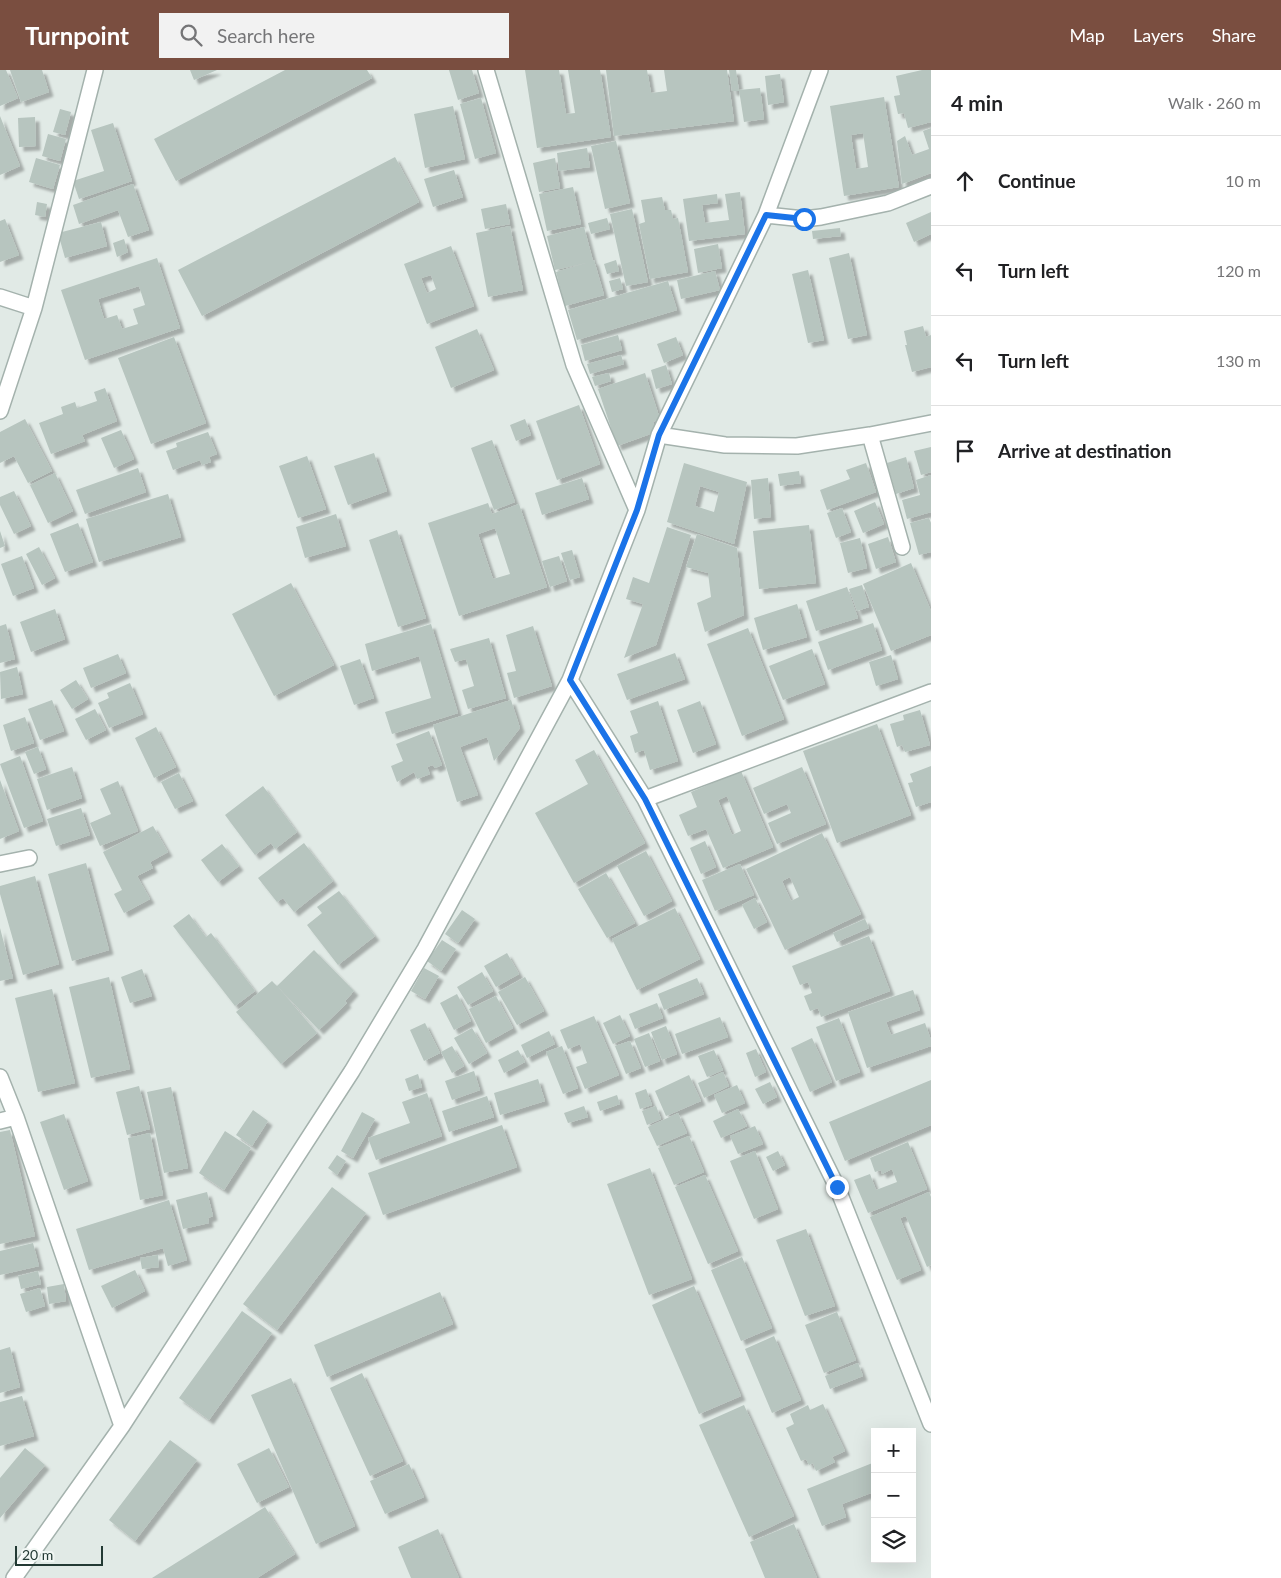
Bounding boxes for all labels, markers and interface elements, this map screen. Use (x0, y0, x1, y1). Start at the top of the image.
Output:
search box (159, 13, 509, 58)
text: Turnpoint (25, 21, 129, 50)
icon: search (177, 21, 205, 49)
text: Search here (217, 24, 315, 47)
text: Map (1069, 24, 1105, 46)
text: Layers (1133, 24, 1184, 46)
text: Share (1212, 24, 1256, 46)
text: 4 min (951, 90, 1003, 115)
text: Walk · 260 m (1168, 93, 1261, 112)
icon: ahead (951, 167, 979, 195)
text: Continue (998, 169, 1076, 192)
text: 10 m (1225, 171, 1261, 190)
route start (793, 208, 816, 231)
icon: left (951, 257, 979, 285)
text: Turn left (998, 259, 1069, 282)
text: 120 m (1216, 261, 1261, 280)
icon: left (951, 347, 979, 375)
text: Turn left (998, 349, 1069, 372)
text: 130 m (1216, 351, 1261, 370)
icon: arrive (951, 437, 979, 465)
text: Arrive at destination (998, 439, 1171, 462)
route end (826, 1176, 849, 1199)
map controls (871, 1428, 916, 1563)
button: + (871, 1428, 916, 1473)
button: − (871, 1473, 916, 1518)
button: layers (871, 1518, 916, 1563)
scale bar (15, 1543, 102, 1566)
text: 20 m (22, 1546, 53, 1563)

